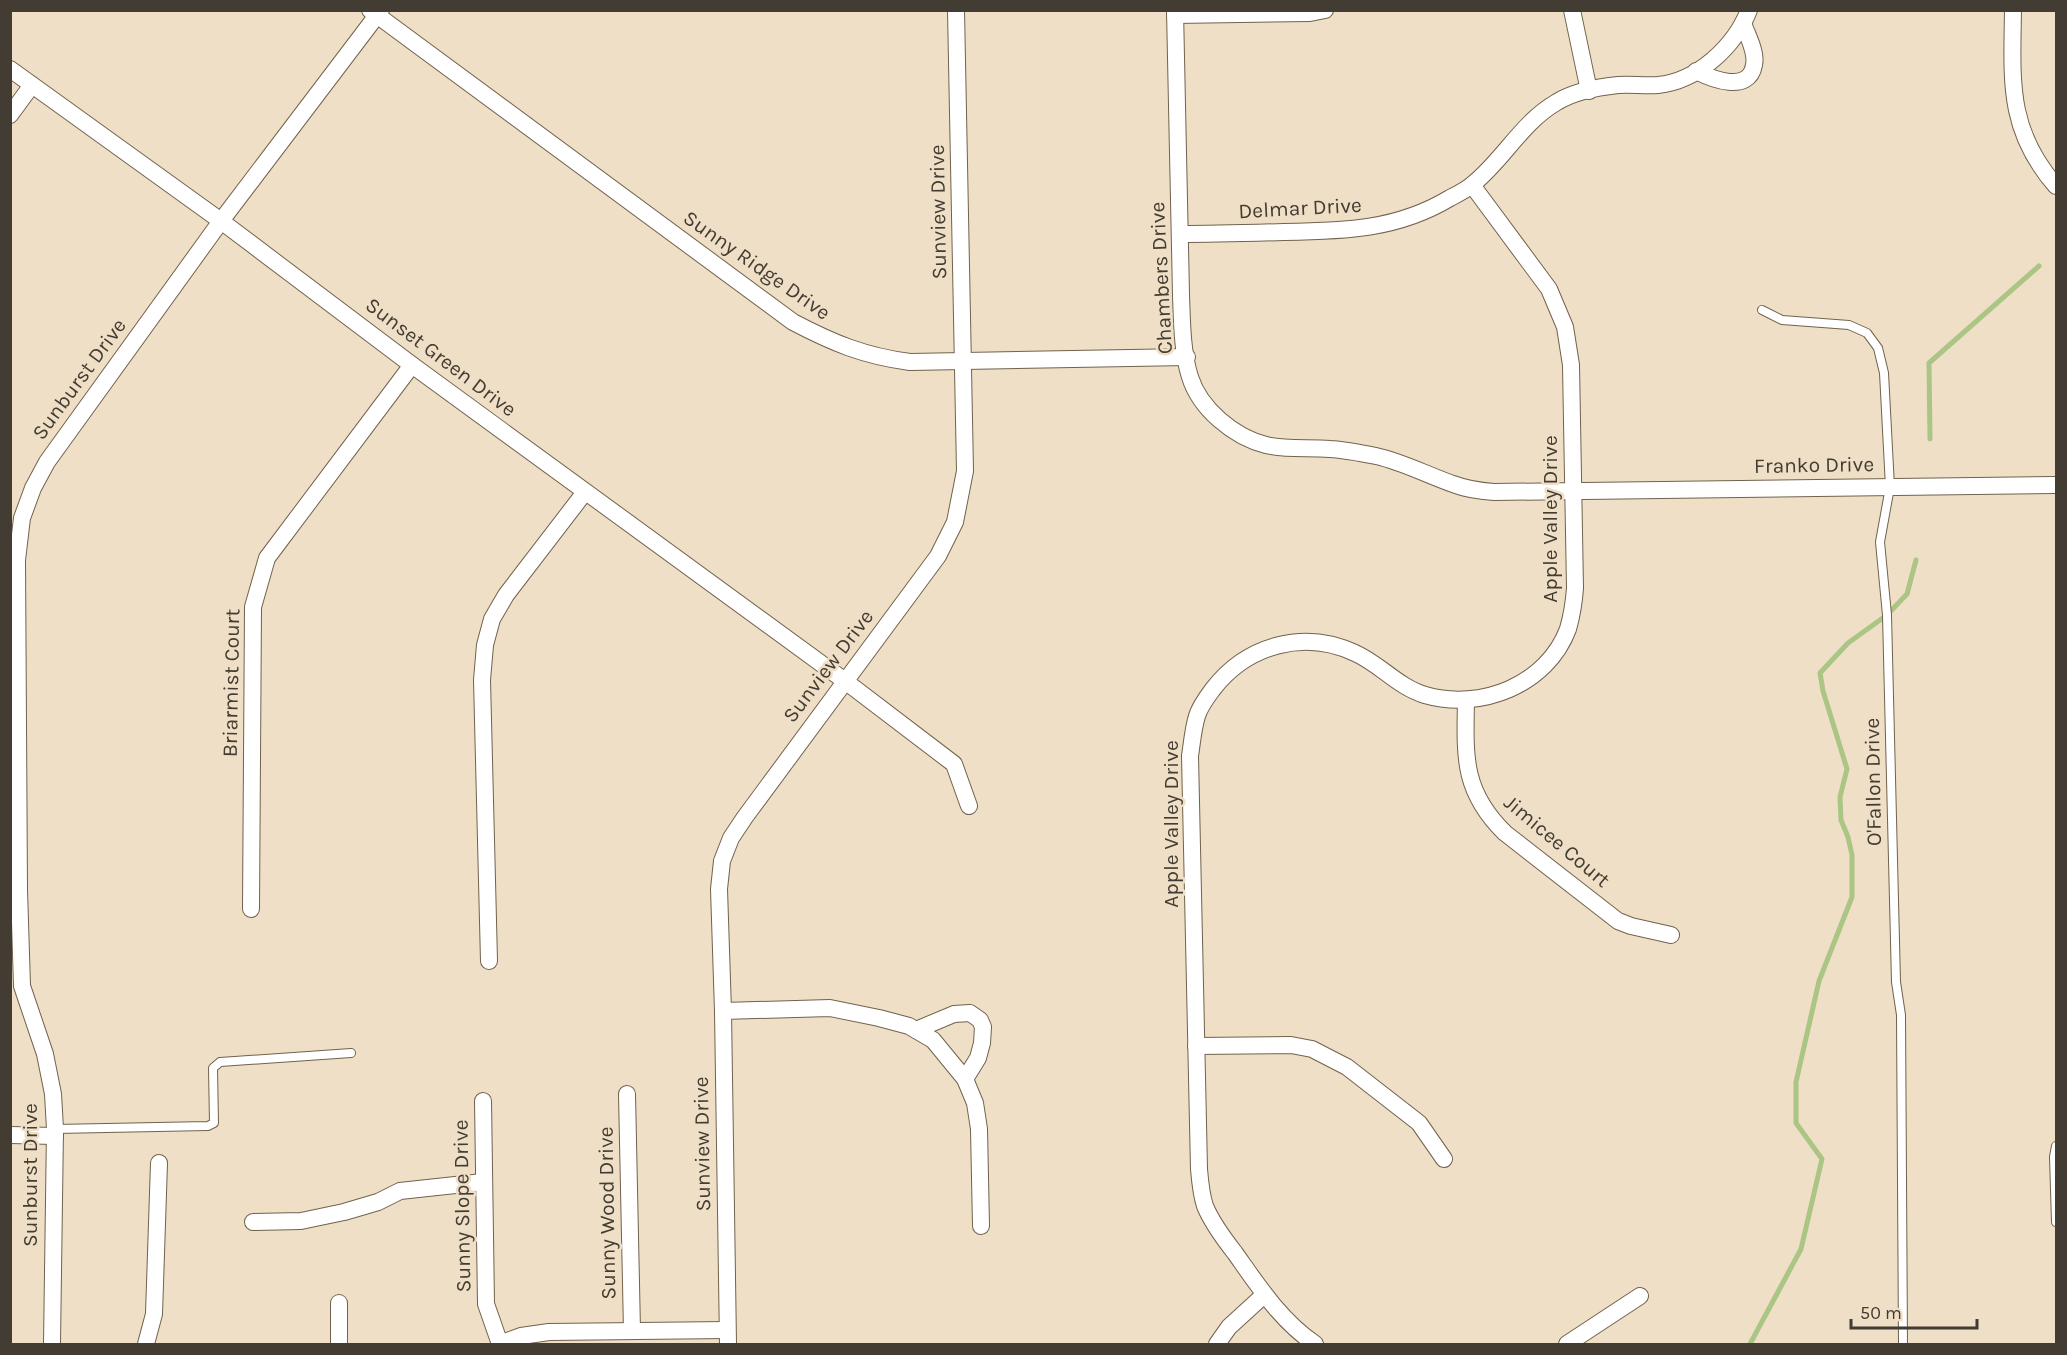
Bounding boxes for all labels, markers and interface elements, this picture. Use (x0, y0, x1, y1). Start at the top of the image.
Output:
street label: Sunview Drive (925, 144, 951, 280)
street label: Delmar Drive (1238, 193, 1362, 223)
street label: Chambers Drive (1145, 201, 1177, 355)
street label: Sunny Ridge Drive (679, 205, 835, 325)
street label: Sunset Green Drive (361, 293, 521, 421)
street label: Sunburst Drive (27, 314, 131, 444)
street label: Apple Valley Drive (1538, 435, 1562, 603)
street label: Franko Drive (1754, 452, 1874, 478)
street label: Sunview Drive (778, 605, 878, 727)
street label: Briarmist Court (218, 608, 244, 757)
street label: O'Fallon Drive (1860, 718, 1886, 846)
street label: Apple Valley Drive (1159, 740, 1183, 908)
street label: Jimicee Court (1499, 790, 1615, 892)
street label: Sunview Drive (689, 1076, 715, 1212)
street label: Sunburst Drive (18, 1103, 42, 1247)
street label: Sunny Slope Drive (448, 1119, 476, 1293)
street label: Sunny Wood Drive (593, 1126, 621, 1300)
scale bar (1851, 1292, 1977, 1330)
text: 50 m (1860, 1302, 1902, 1324)

